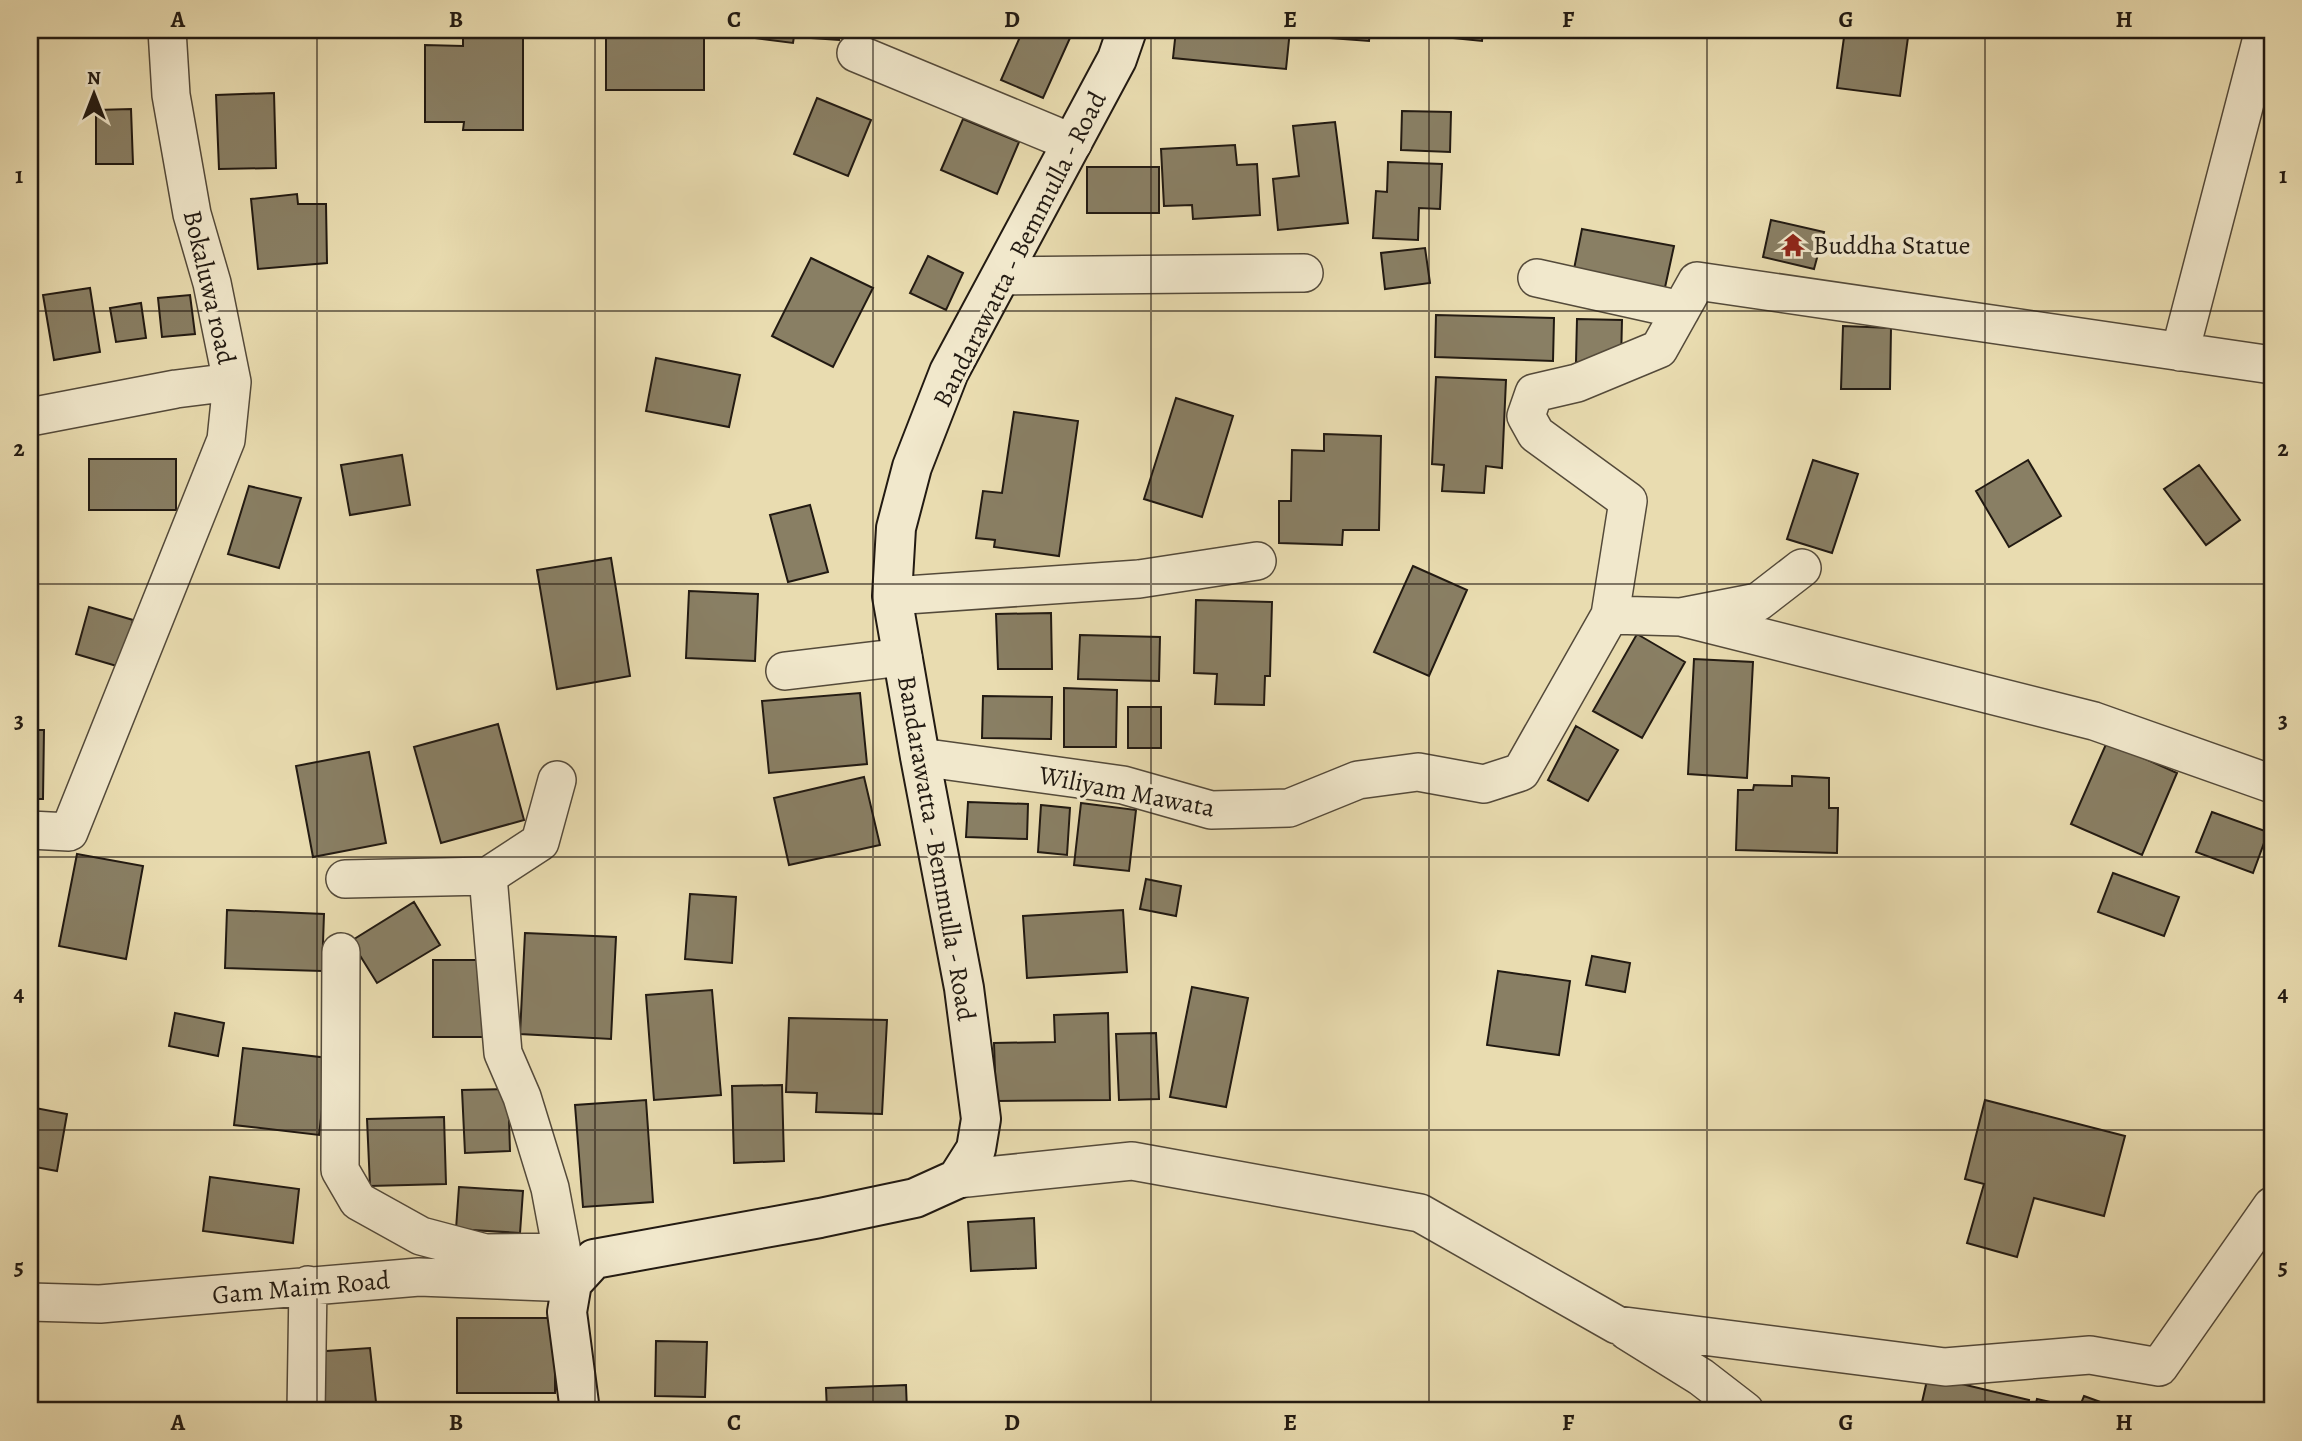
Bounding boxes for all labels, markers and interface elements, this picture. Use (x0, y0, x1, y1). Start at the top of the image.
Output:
text: A (170, 4, 186, 35)
text: B (449, 4, 463, 35)
text: C (727, 4, 741, 35)
text: D (1004, 4, 1020, 35)
text: E (1283, 4, 1297, 35)
text: F (1562, 4, 1575, 35)
text: G (1838, 4, 1854, 35)
text: H (2115, 4, 2133, 35)
north arrow (60, 60, 130, 130)
text: N (87, 65, 101, 91)
street label: Bandarawatta - Bemmulla - Road (924, 85, 1115, 413)
text: 1 (15, 160, 23, 191)
text: 1 (2279, 160, 2287, 191)
street label: Bokaluwa road (175, 207, 244, 368)
place label: Buddha Statue (1813, 228, 1970, 263)
temple icon: Buddha Statue (1779, 231, 1807, 259)
text: 2 (13, 433, 25, 464)
text: 2 (2277, 433, 2289, 464)
street label: Bandarawatta - Bemmulla - Road (889, 673, 984, 1024)
text: 3 (14, 705, 24, 736)
text: 3 (2278, 705, 2288, 736)
street label: Wiliyam Mawata (1035, 757, 1218, 826)
text: 4 (14, 978, 25, 1009)
text: 4 (2278, 978, 2289, 1009)
text: 5 (14, 1251, 24, 1282)
text: 5 (2278, 1251, 2288, 1282)
street label: Gam Maim Road (211, 1262, 391, 1313)
text: A (170, 1407, 186, 1438)
text: B (449, 1407, 463, 1438)
text: C (727, 1407, 741, 1438)
text: D (1004, 1407, 1020, 1438)
text: E (1283, 1407, 1297, 1438)
text: F (1562, 1407, 1575, 1438)
text: G (1838, 1407, 1854, 1438)
text: H (2115, 1407, 2133, 1438)

